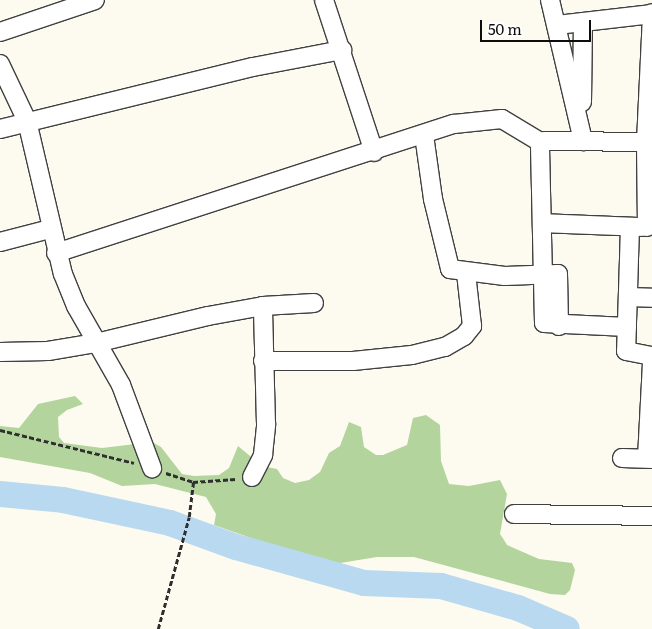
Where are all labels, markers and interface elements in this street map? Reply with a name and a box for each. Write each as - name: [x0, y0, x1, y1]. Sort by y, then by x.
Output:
- scale bar: [482, 10, 593, 42]
- text: 50 m: [488, 17, 522, 40]

